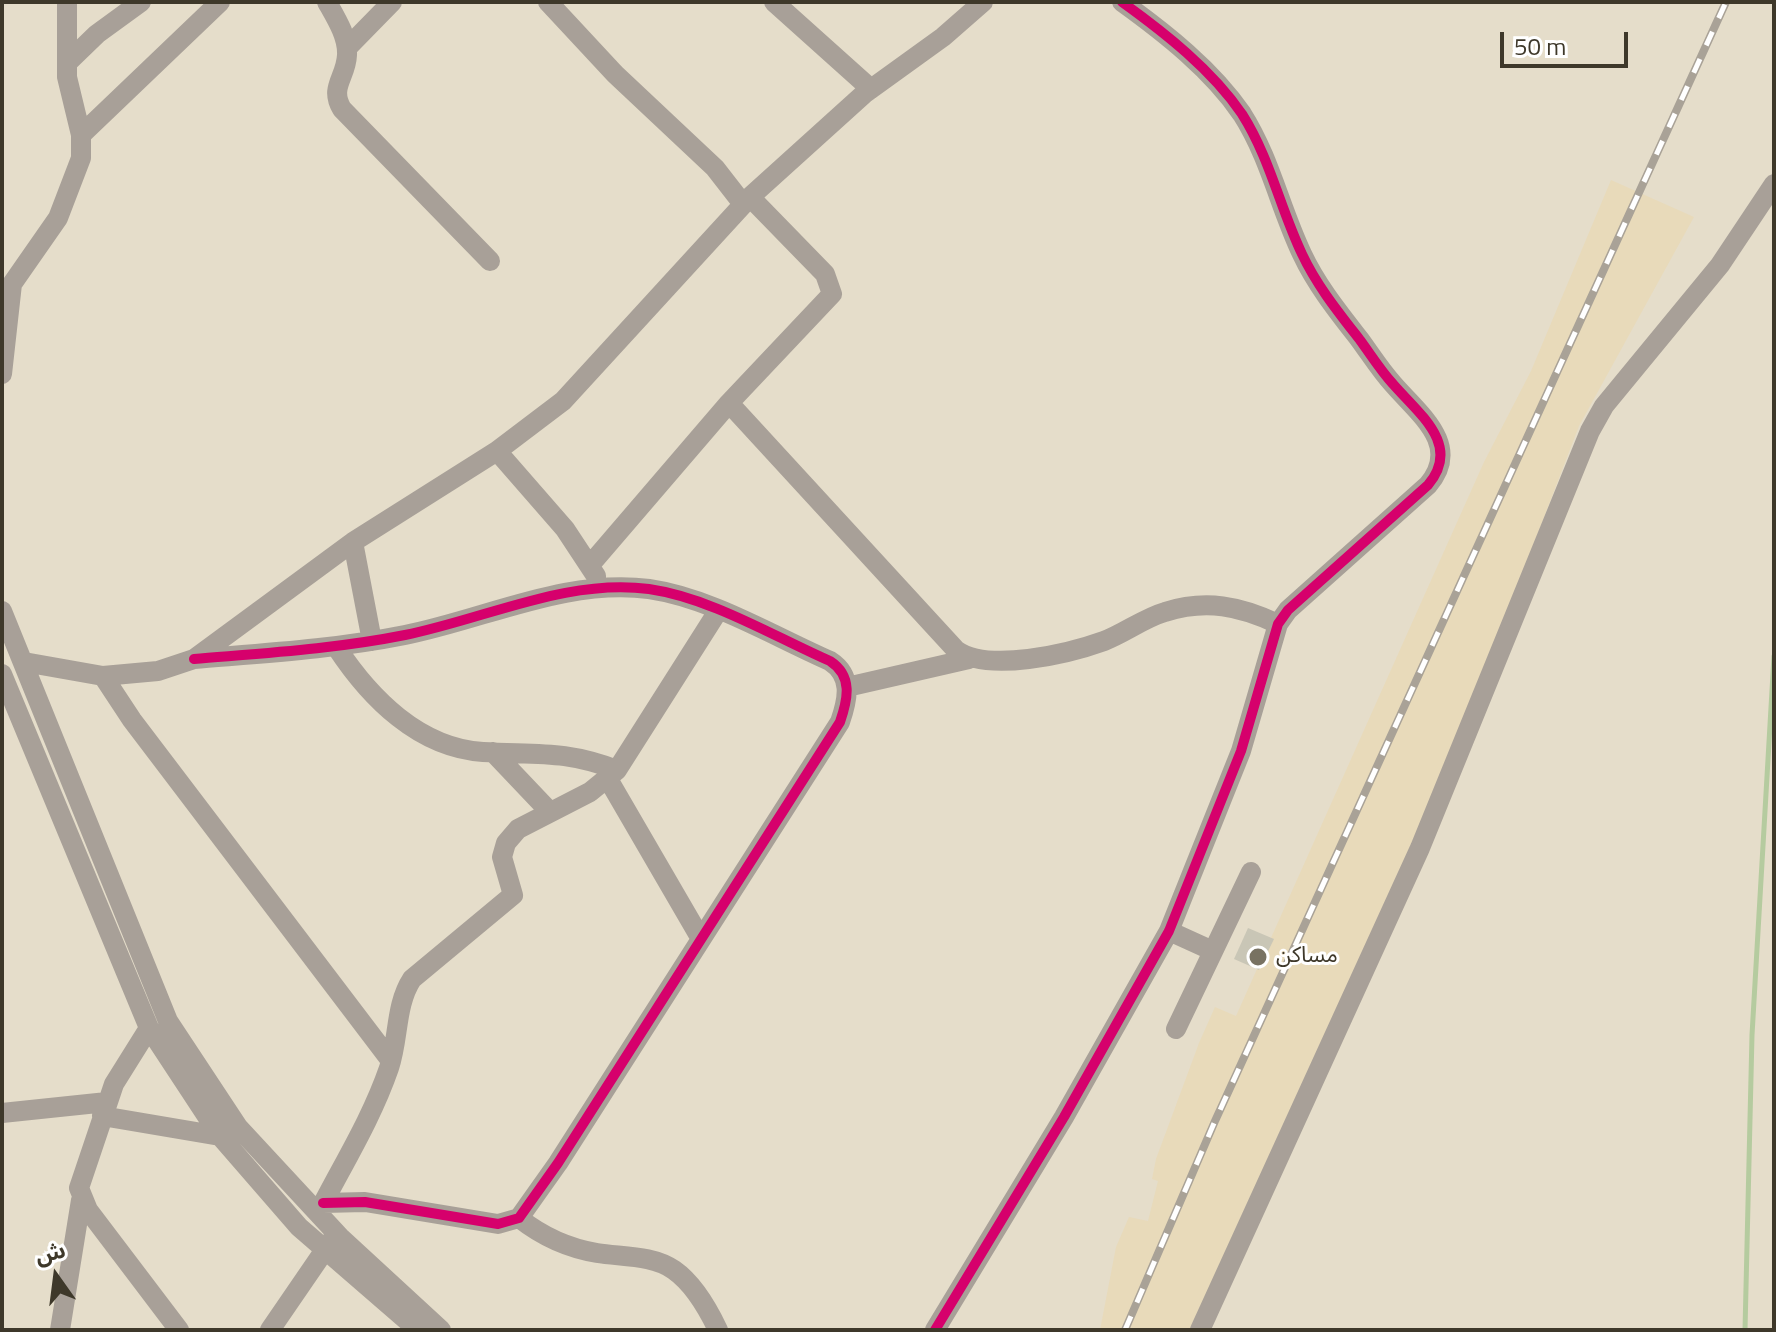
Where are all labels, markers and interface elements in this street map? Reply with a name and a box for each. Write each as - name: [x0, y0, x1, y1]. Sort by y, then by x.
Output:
- scale bar: [1504, 16, 1632, 66]
- text: 50 m: [1514, 28, 1566, 64]
- place label: مساكن: [1276, 944, 1338, 970]
- marker: مساكن: [1247, 946, 1269, 968]
- text: ش: [31, 1233, 69, 1273]
- north arrow: [16, 1236, 96, 1316]

